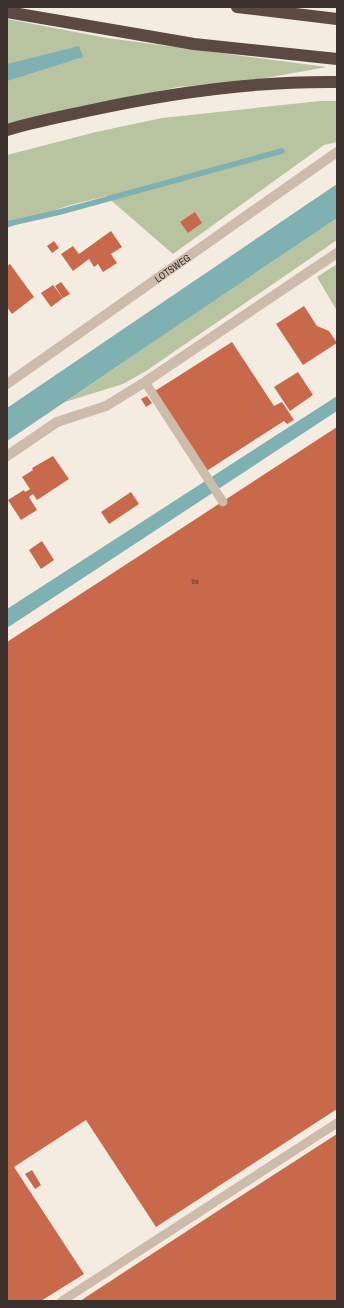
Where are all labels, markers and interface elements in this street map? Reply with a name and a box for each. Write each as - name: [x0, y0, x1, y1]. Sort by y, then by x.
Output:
- street label: LOTSWEG: [152, 251, 193, 285]
- house number: 9a: [191, 576, 199, 586]

